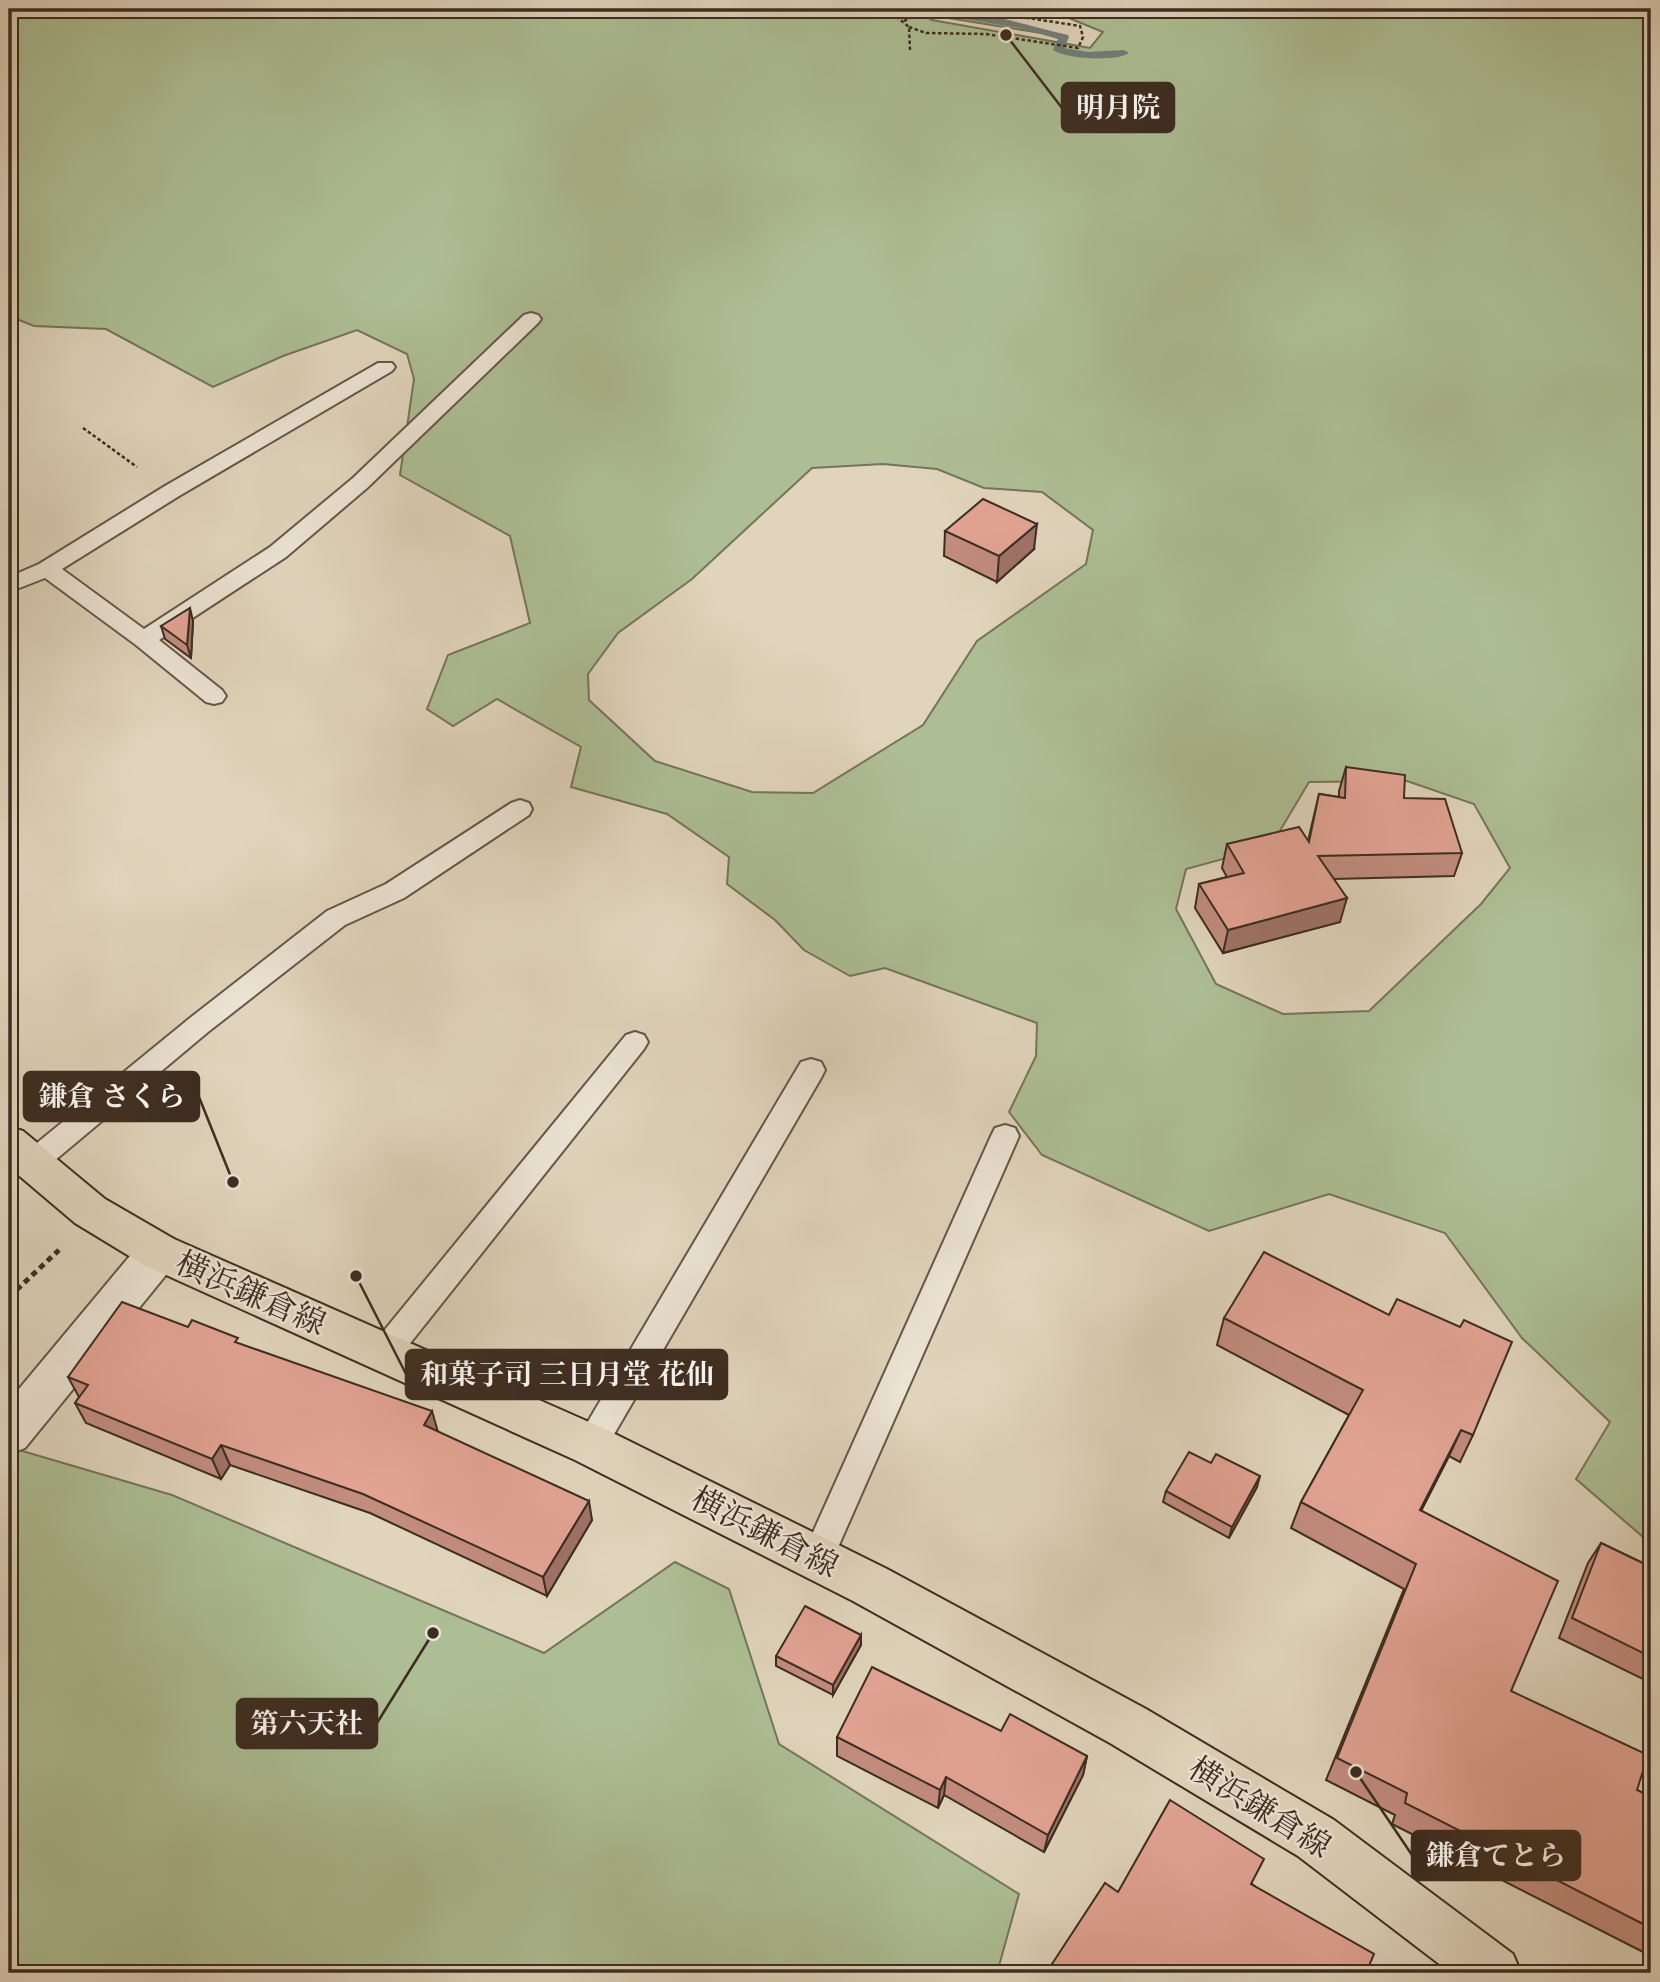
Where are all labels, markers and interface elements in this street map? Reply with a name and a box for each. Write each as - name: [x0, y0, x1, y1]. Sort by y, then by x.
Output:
- callout: 明月院: [1062, 83, 1174, 132]
- text: 明月院: [1076, 89, 1160, 125]
- callout: 鎌倉 さくら: [24, 1072, 199, 1121]
- text: 鎌倉 さくら: [39, 1078, 185, 1114]
- street label: 横浜鎌倉線: [169, 1241, 333, 1345]
- callout: 和菓子司 三日月堂 花仙: [406, 1350, 727, 1399]
- text: 和菓子司 三日月堂 花仙: [420, 1356, 714, 1392]
- street label: 横浜鎌倉線: [684, 1477, 846, 1587]
- callout: 第六天社: [237, 1699, 377, 1748]
- text: 第六天社: [251, 1705, 363, 1741]
- street label: 横浜鎌倉線: [1181, 1747, 1339, 1867]
- callout: 鎌倉てとら: [1412, 1831, 1580, 1880]
- text: 鎌倉てとら: [1426, 1837, 1566, 1873]

